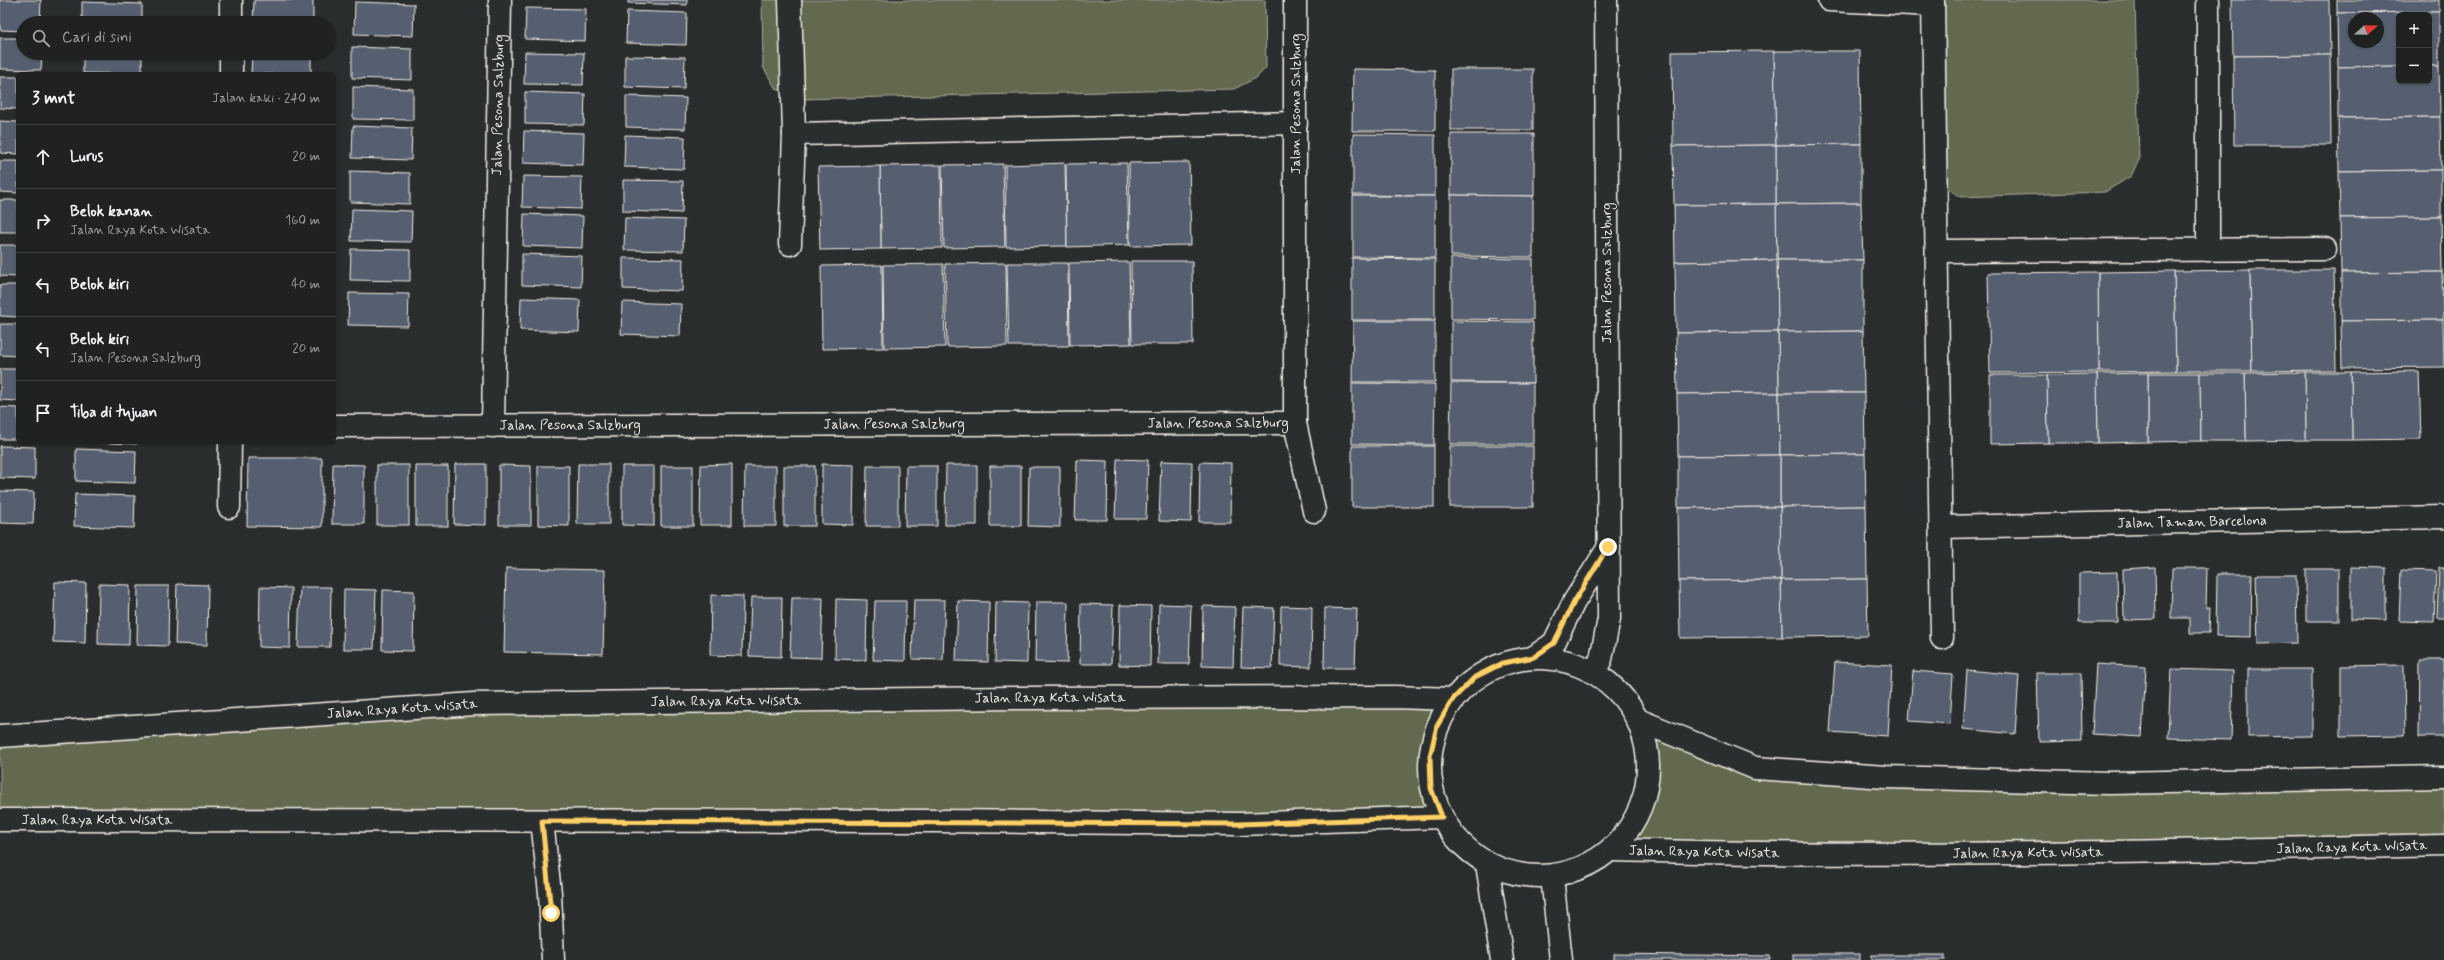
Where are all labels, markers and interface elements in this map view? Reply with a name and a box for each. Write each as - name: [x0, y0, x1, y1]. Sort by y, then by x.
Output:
- north arrow: [2348, 12, 2384, 48]
- map controls: [2396, 12, 2432, 84]
- button: +: [2396, 12, 2432, 48]
- search box: [16, 16, 336, 60]
- icon: search: [30, 27, 52, 49]
- text: Cari di sini: [62, 28, 132, 48]
- street label: Jalan Pesona Salzburg: [1287, 33, 1306, 175]
- street label: Jalan Pesona Salzburg: [488, 34, 509, 176]
- button: −: [2396, 48, 2432, 84]
- text: 3 mnt: [32, 87, 75, 109]
- text: Jalan kaki · 240 m: [212, 90, 320, 107]
- icon: ahead: [32, 146, 54, 168]
- text: Lurus: [70, 147, 103, 167]
- text: 20 m: [292, 148, 320, 165]
- text: Belok kanan: [70, 202, 153, 222]
- street label: Jalan Pesona Salzburg: [1598, 202, 1617, 344]
- icon: right: [32, 210, 54, 232]
- text: 160 m: [285, 212, 320, 229]
- text: Jalan Raya Kota Wisata: [70, 222, 210, 239]
- icon: left: [32, 274, 54, 296]
- text: Belok kiri: [70, 275, 129, 295]
- text: 40 m: [291, 276, 320, 293]
- text: Belok kiri: [70, 330, 129, 350]
- icon: left: [32, 338, 54, 360]
- text: 20 m: [292, 340, 320, 357]
- text: Jalan Pesona Salzburg: [70, 350, 201, 367]
- icon: arrive: [32, 402, 54, 424]
- text: Tiba di tujuan: [70, 403, 157, 423]
- street label: Jalan Pesona Salzburg: [1147, 414, 1289, 433]
- street label: Jalan Pesona Salzburg: [823, 415, 965, 434]
- street label: Jalan Pesona Salzburg: [499, 416, 641, 435]
- street label: Jalan Taman Barcelona: [2117, 512, 2267, 532]
- route end: [1599, 538, 1617, 556]
- street label: Jalan Raya Kota Wisata: [974, 689, 1126, 707]
- street label: Jalan Raya Kota Wisata: [650, 691, 802, 711]
- street label: Jalan Raya Kota Wisata: [326, 695, 479, 723]
- street label: Jalan Raya Kota Wisata: [21, 811, 173, 829]
- street label: Jalan Raya Kota Wisata: [2276, 836, 2428, 858]
- street label: Jalan Raya Kota Wisata: [1628, 841, 1780, 862]
- street label: Jalan Raya Kota Wisata: [1952, 843, 2104, 863]
- route start: [542, 904, 560, 922]

